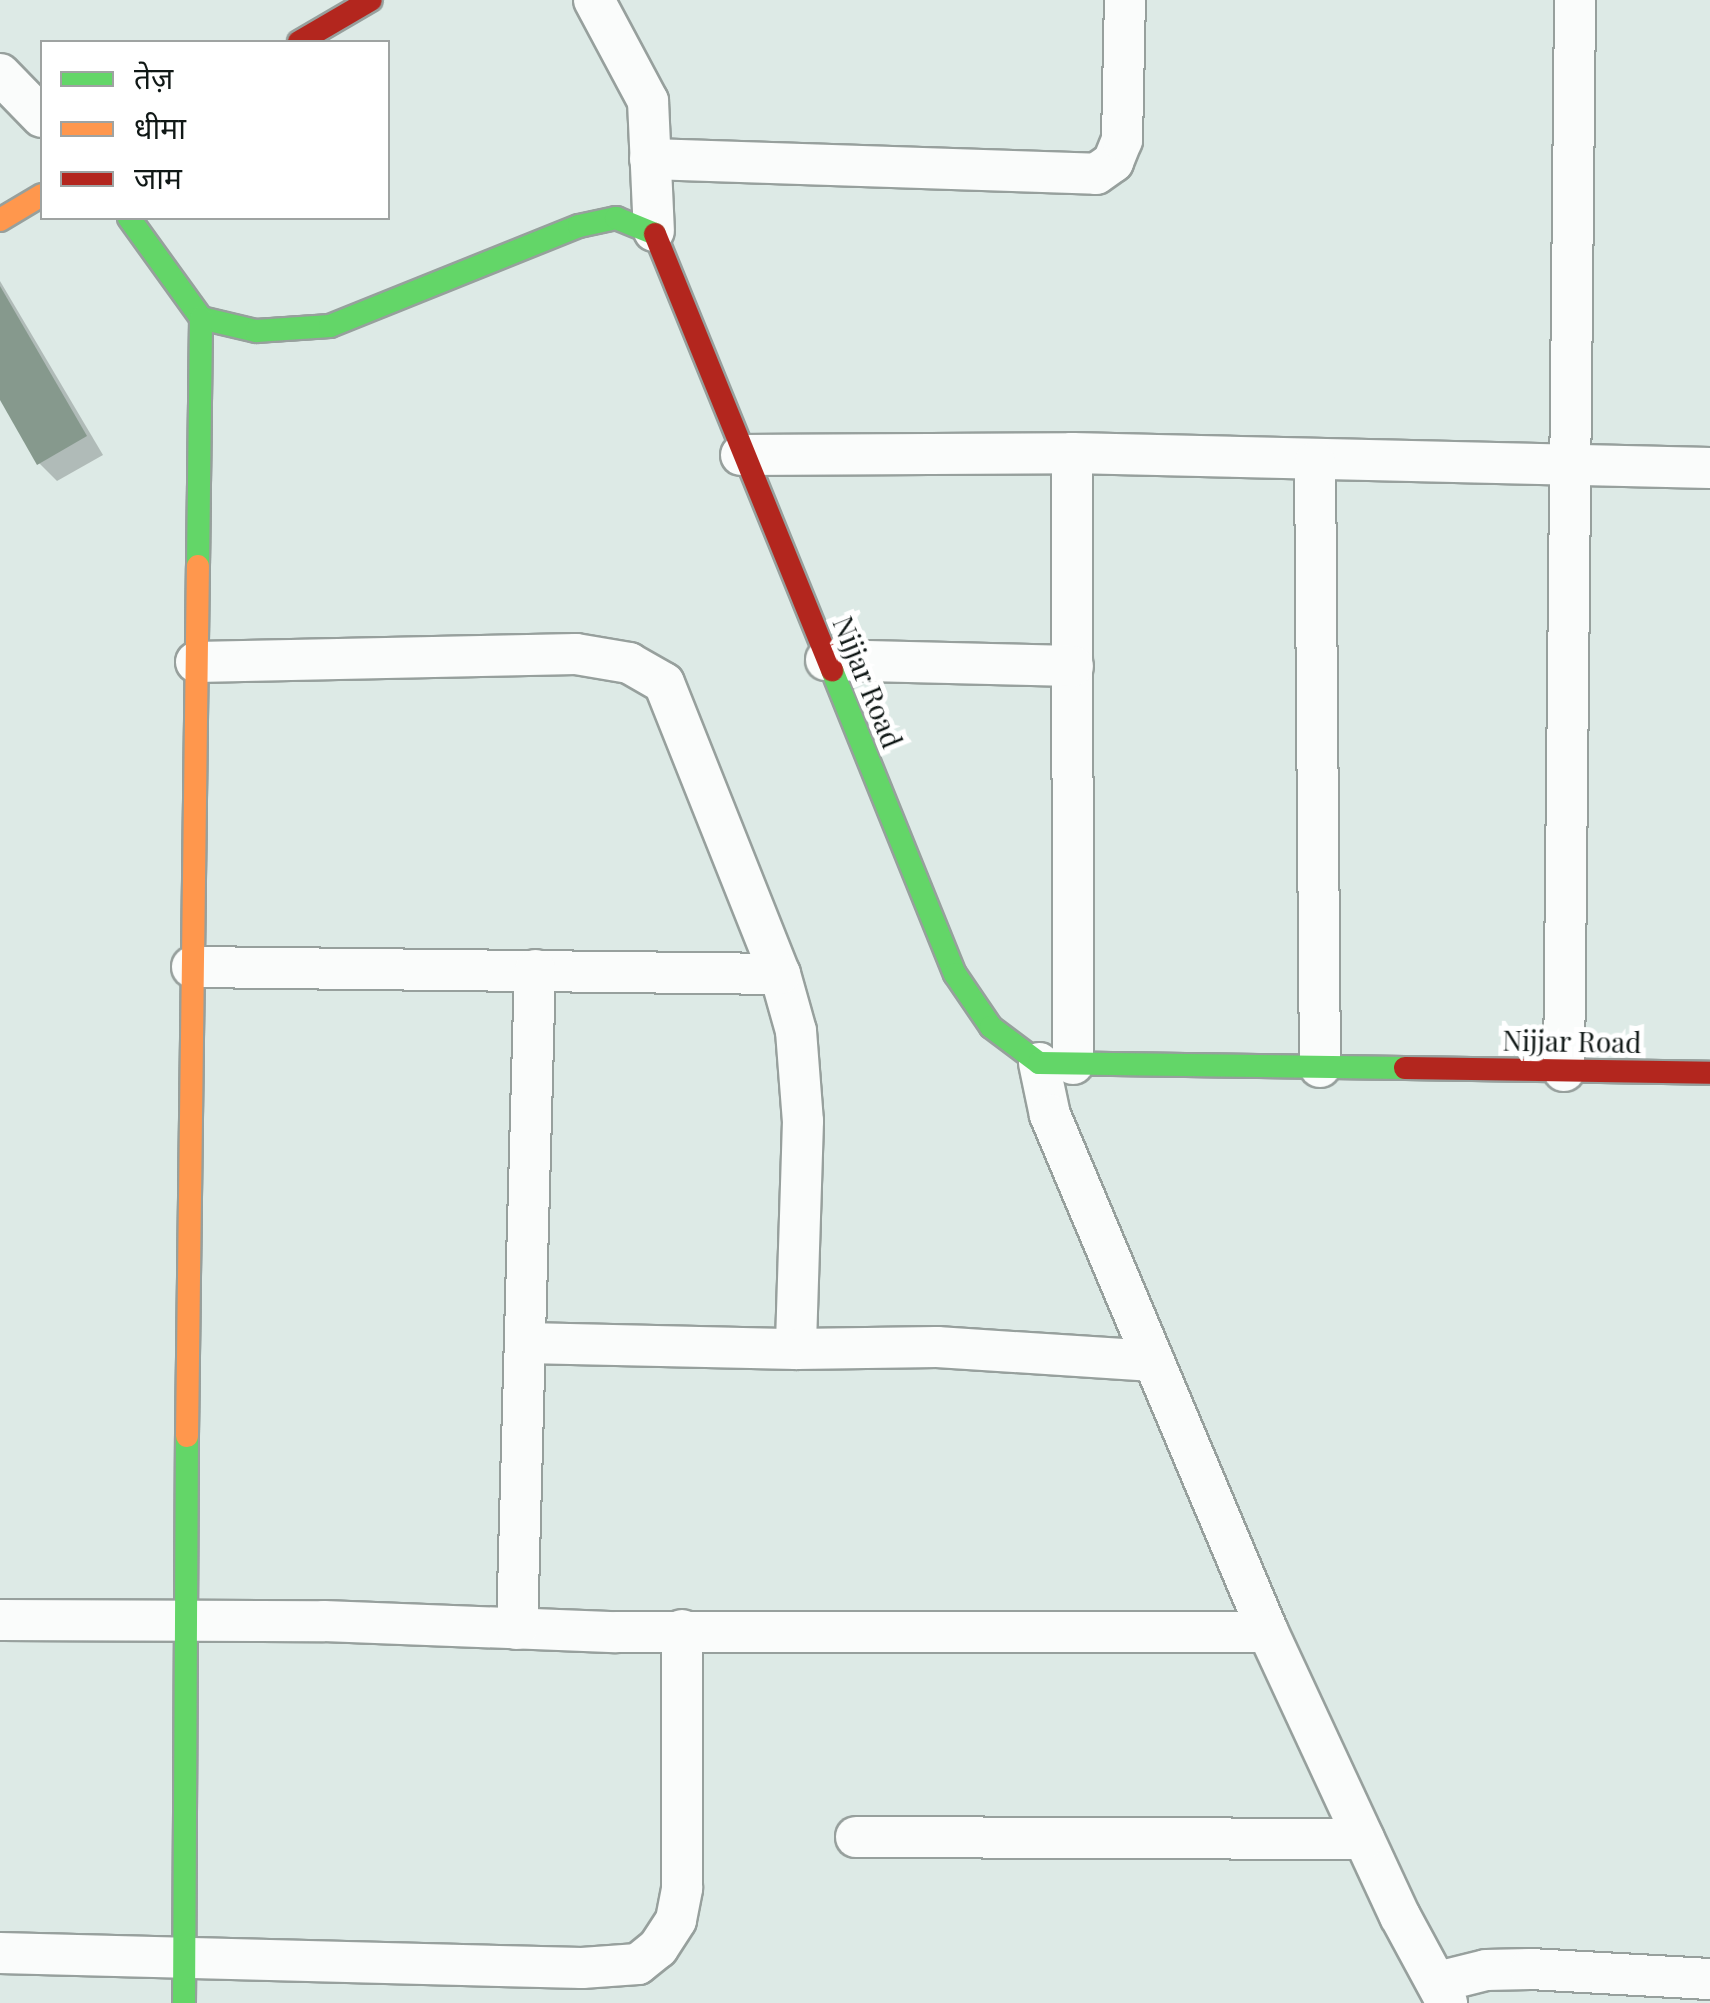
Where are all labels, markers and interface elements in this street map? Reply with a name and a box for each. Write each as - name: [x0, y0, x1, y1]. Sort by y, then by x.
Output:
- legend: [40, 40, 390, 220]
- text: तेज़: [134, 57, 173, 97]
- text: धीमा: [134, 107, 186, 147]
- text: जाम: [134, 157, 182, 197]
- street label: Nijjar Road: [826, 611, 910, 753]
- street label: Nijjar Road: [1502, 1023, 1642, 1059]

